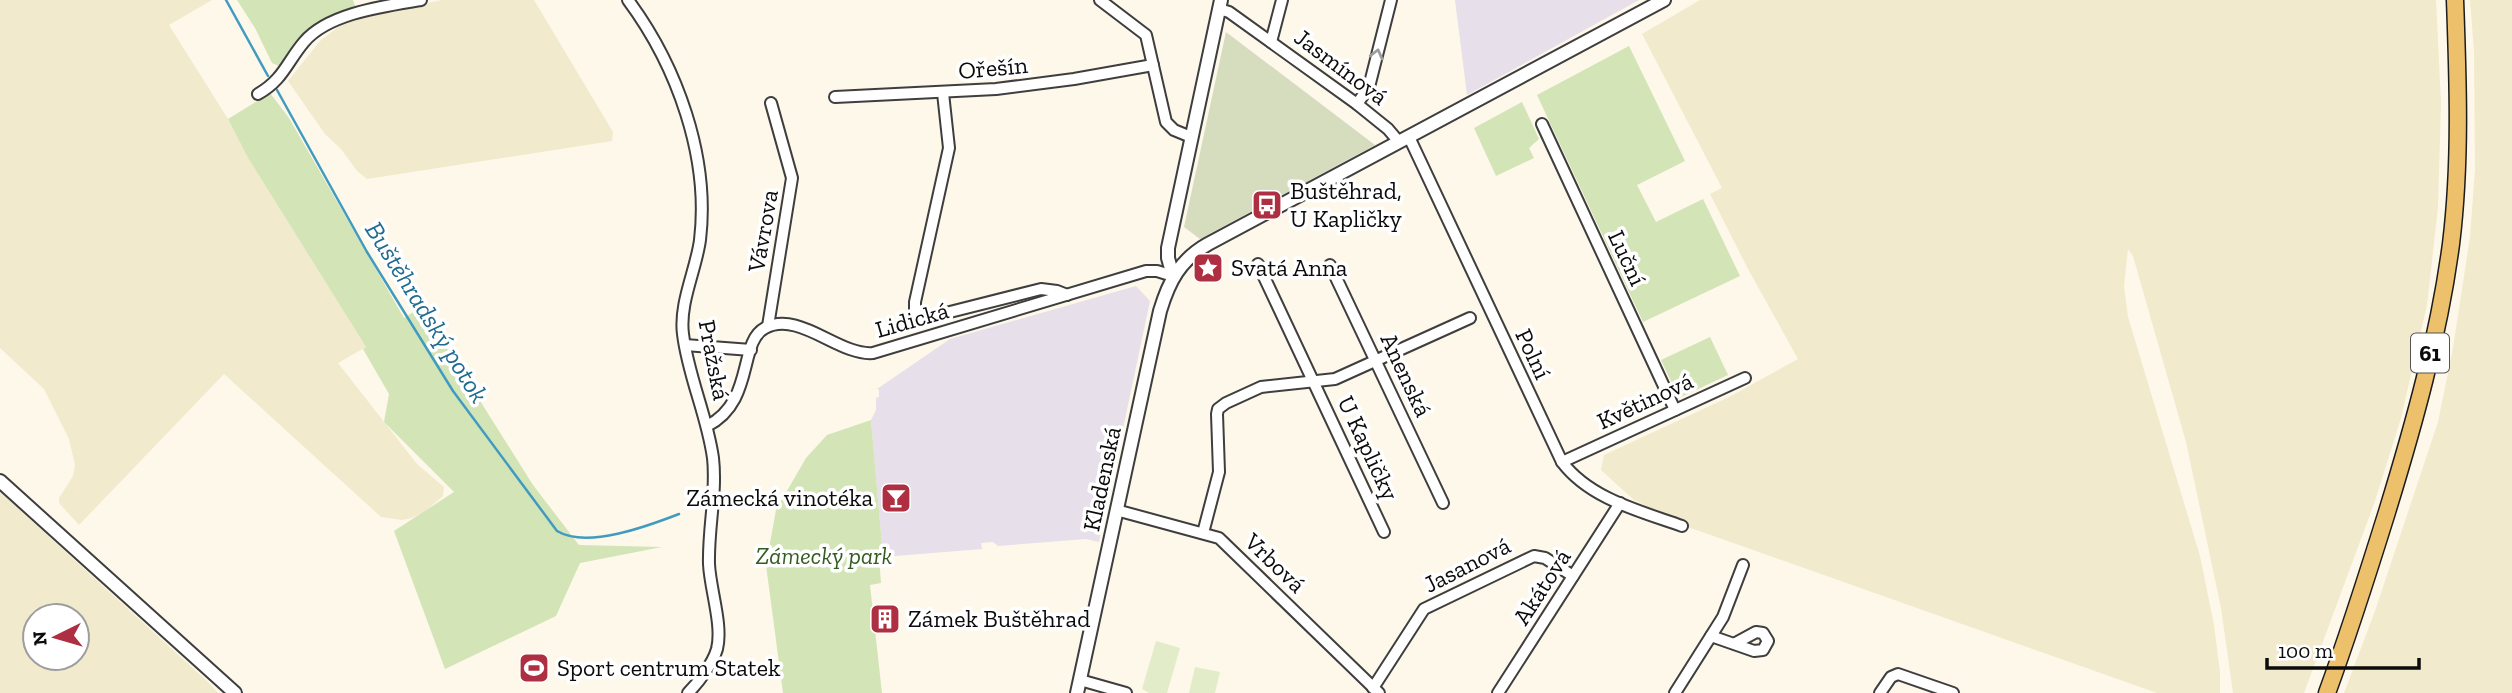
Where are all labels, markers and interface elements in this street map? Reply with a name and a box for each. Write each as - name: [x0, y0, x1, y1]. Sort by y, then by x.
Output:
- street label: Jasmínová: [1289, 22, 1394, 111]
- one-way arrow: [1369, 48, 1383, 60]
- street label: Ořešín: [957, 50, 1029, 85]
- place label: Buštěhrad, U Kapličky: [1290, 176, 1403, 233]
- street label: Vávrova: [741, 187, 784, 275]
- bus stop icon: Buštěhrad, U Kapličky: [1250, 188, 1284, 222]
- water label: Buštěhradský potok: [358, 215, 496, 409]
- street label: Luční: [1602, 225, 1653, 290]
- place icon: Svatá Anna: [1191, 251, 1225, 285]
- place label: Svatá Anna: [1231, 253, 1348, 282]
- street label: Lidická: [872, 295, 952, 344]
- street label: Pražská: [693, 317, 737, 403]
- street label: Polní: [1509, 324, 1558, 384]
- street label: Anenská: [1375, 328, 1439, 422]
- road number: 61: [2411, 334, 2449, 372]
- street label: Květinová: [1592, 366, 1698, 435]
- street label: U Kapličky: [1332, 391, 1406, 505]
- street label: Kladenská: [1076, 424, 1127, 534]
- bar icon: Zámecká vinotéka: [879, 481, 913, 515]
- place label: Zámecká vinotéka: [686, 483, 873, 512]
- street label: Vrbová: [1238, 526, 1312, 599]
- street label: Jasanová: [1419, 530, 1515, 599]
- park label: Zámecký park: [756, 541, 892, 570]
- street label: Akátová: [1506, 543, 1577, 630]
- north arrow: [21, 602, 91, 672]
- building icon: Zámek Buštěhrad: [868, 602, 902, 636]
- place label: Zámek Buštěhrad: [908, 604, 1090, 633]
- scale bar: [2267, 626, 2419, 670]
- text: N: [27, 630, 52, 647]
- text: 100 m: [2278, 638, 2333, 663]
- sports icon: Sport centrum Statek: [517, 651, 551, 685]
- place label: Sport centrum Statek: [557, 653, 781, 682]

